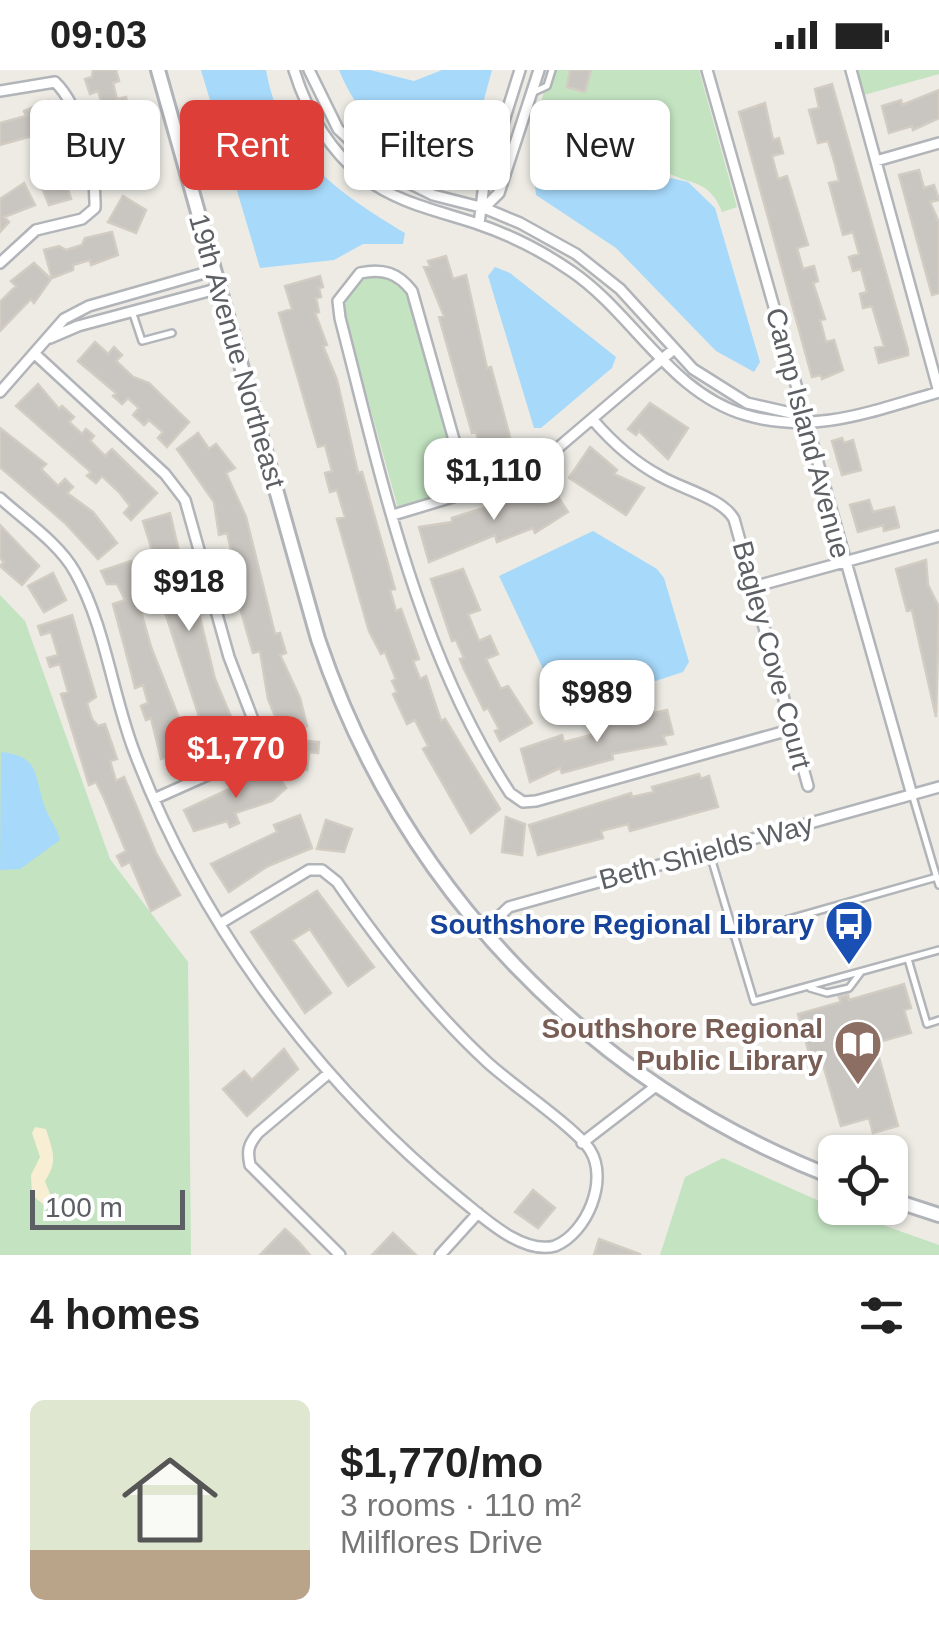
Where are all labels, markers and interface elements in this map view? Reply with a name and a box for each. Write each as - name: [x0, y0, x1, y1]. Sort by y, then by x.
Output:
- text: 09:03: [50, 14, 147, 56]
- chip: Buy: [30, 100, 160, 190]
- chip: Rent: [180, 100, 324, 190]
- chip: Filters: [344, 100, 510, 190]
- chip: New: [530, 100, 670, 190]
- street label: 19th Avenue Northeast: [183, 210, 291, 492]
- street label: Camp Island Avenue: [760, 304, 856, 562]
- pin: $1,110: [413, 438, 575, 523]
- text: $1,110: [446, 452, 542, 488]
- street label: Bagley Cove Court: [727, 537, 817, 773]
- pin: $918: [130, 549, 248, 634]
- text: $918: [153, 563, 225, 599]
- pin: $989: [538, 660, 656, 745]
- text: $989: [561, 674, 633, 710]
- pin: $1,770: [155, 716, 317, 801]
- text: $1,770: [187, 730, 285, 766]
- street label: Beth Shields Way: [596, 809, 816, 895]
- bus stop icon: Southshore Regional Library: [823, 898, 875, 966]
- place label: Southshore Regional Library: [430, 909, 814, 940]
- place label: Southshore Regional Public Library: [541, 1013, 823, 1076]
- library icon: Southshore Regional Public Library: [832, 1018, 884, 1086]
- map controls: [818, 1135, 908, 1225]
- button: locate: [818, 1135, 908, 1225]
- scale bar: [30, 1185, 185, 1230]
- text: 100 m: [45, 1192, 123, 1223]
- icon: filters: [854, 1288, 909, 1343]
- text: 4 homes: [30, 1291, 200, 1338]
- text: $1,770/mo: [340, 1439, 543, 1486]
- icon: home: [110, 1440, 230, 1560]
- text: 3 rooms · 110 m²: [340, 1487, 581, 1523]
- text: Milflores Drive: [340, 1524, 543, 1560]

